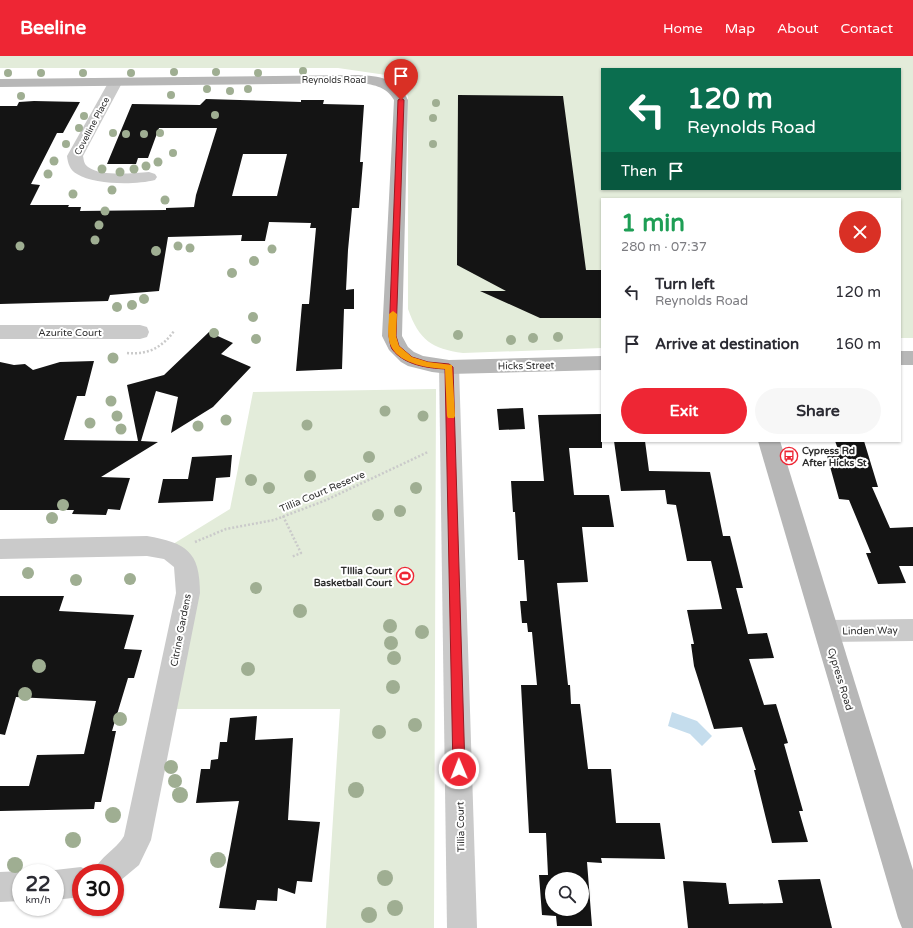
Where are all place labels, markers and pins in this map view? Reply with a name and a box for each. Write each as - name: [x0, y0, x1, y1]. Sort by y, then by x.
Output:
- pin: [384, 59, 418, 100]
- place label: Cypress Rd After Hicks St: [802, 445, 867, 469]
- bus stop icon: Cypress Rd After Hicks St: [779, 446, 799, 466]
- place label: TIllia Court Basketball Court: [314, 565, 392, 589]
- sports icon: TIllia Court Basketball Court: [395, 566, 415, 586]

